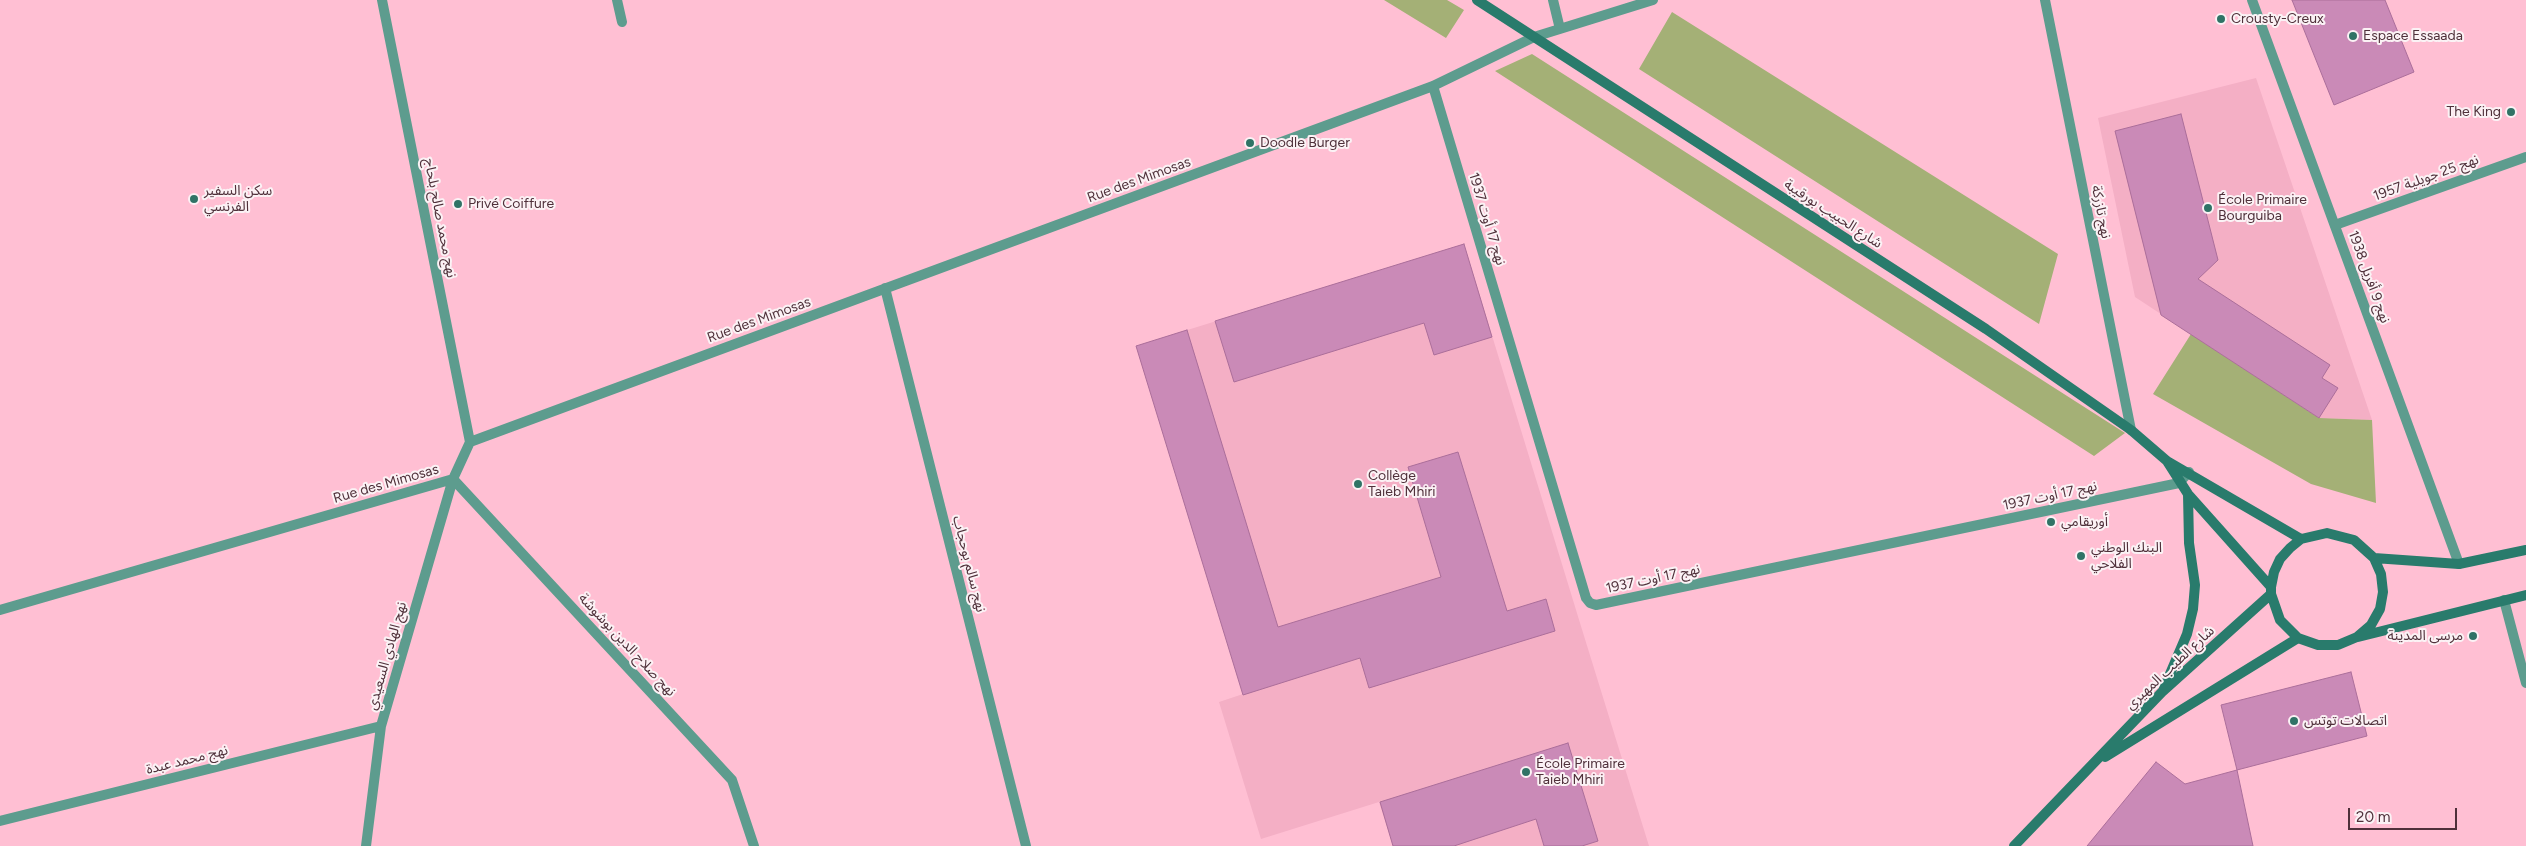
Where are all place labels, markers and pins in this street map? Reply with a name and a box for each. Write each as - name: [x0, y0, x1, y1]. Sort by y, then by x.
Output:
- place label: Crousty-Creux: [2231, 11, 2324, 27]
- marker: Crousty-Creux: [2215, 13, 2227, 25]
- place label: Espace Essaada: [2363, 28, 2463, 44]
- marker: Espace Essaada: [2347, 30, 2359, 42]
- place label: The King: [2447, 104, 2501, 120]
- marker: The King: [2505, 106, 2517, 118]
- place label: Doodle Burger: [1260, 135, 1350, 151]
- marker: Doodle Burger: [1244, 137, 1256, 149]
- place label: سكن السفير الفرنسي: [204, 183, 272, 216]
- place label: École Primaire Bourguiba: [2218, 192, 2307, 224]
- marker: سكن السفير الفرنسي: [188, 193, 200, 205]
- place label: Privé Coiffure: [468, 196, 554, 212]
- marker: Privé Coiffure: [452, 198, 464, 210]
- marker: École Primaire Bourguiba: [2202, 202, 2214, 214]
- place label: Collège Taieb Mhiri: [1368, 468, 1435, 501]
- marker: Collège Taieb Mhiri: [1352, 478, 1364, 490]
- place label: أوريقامي: [2061, 514, 2108, 530]
- marker: أوريقامي: [2045, 516, 2057, 528]
- place label: البنك الوطني الفلاحي: [2091, 540, 2162, 572]
- marker: البنك الوطني الفلاحي: [2075, 550, 2087, 562]
- place label: مرسى المدينة: [2387, 628, 2463, 644]
- marker: مرسى المدينة: [2467, 630, 2479, 642]
- place label: اتصالات توتس: [2304, 713, 2387, 729]
- marker: اتصالات توتس: [2288, 715, 2300, 727]
- place label: École Primaire Taieb Mhiri: [1536, 756, 1625, 789]
- marker: École Primaire Taieb Mhiri: [1520, 766, 1532, 778]

